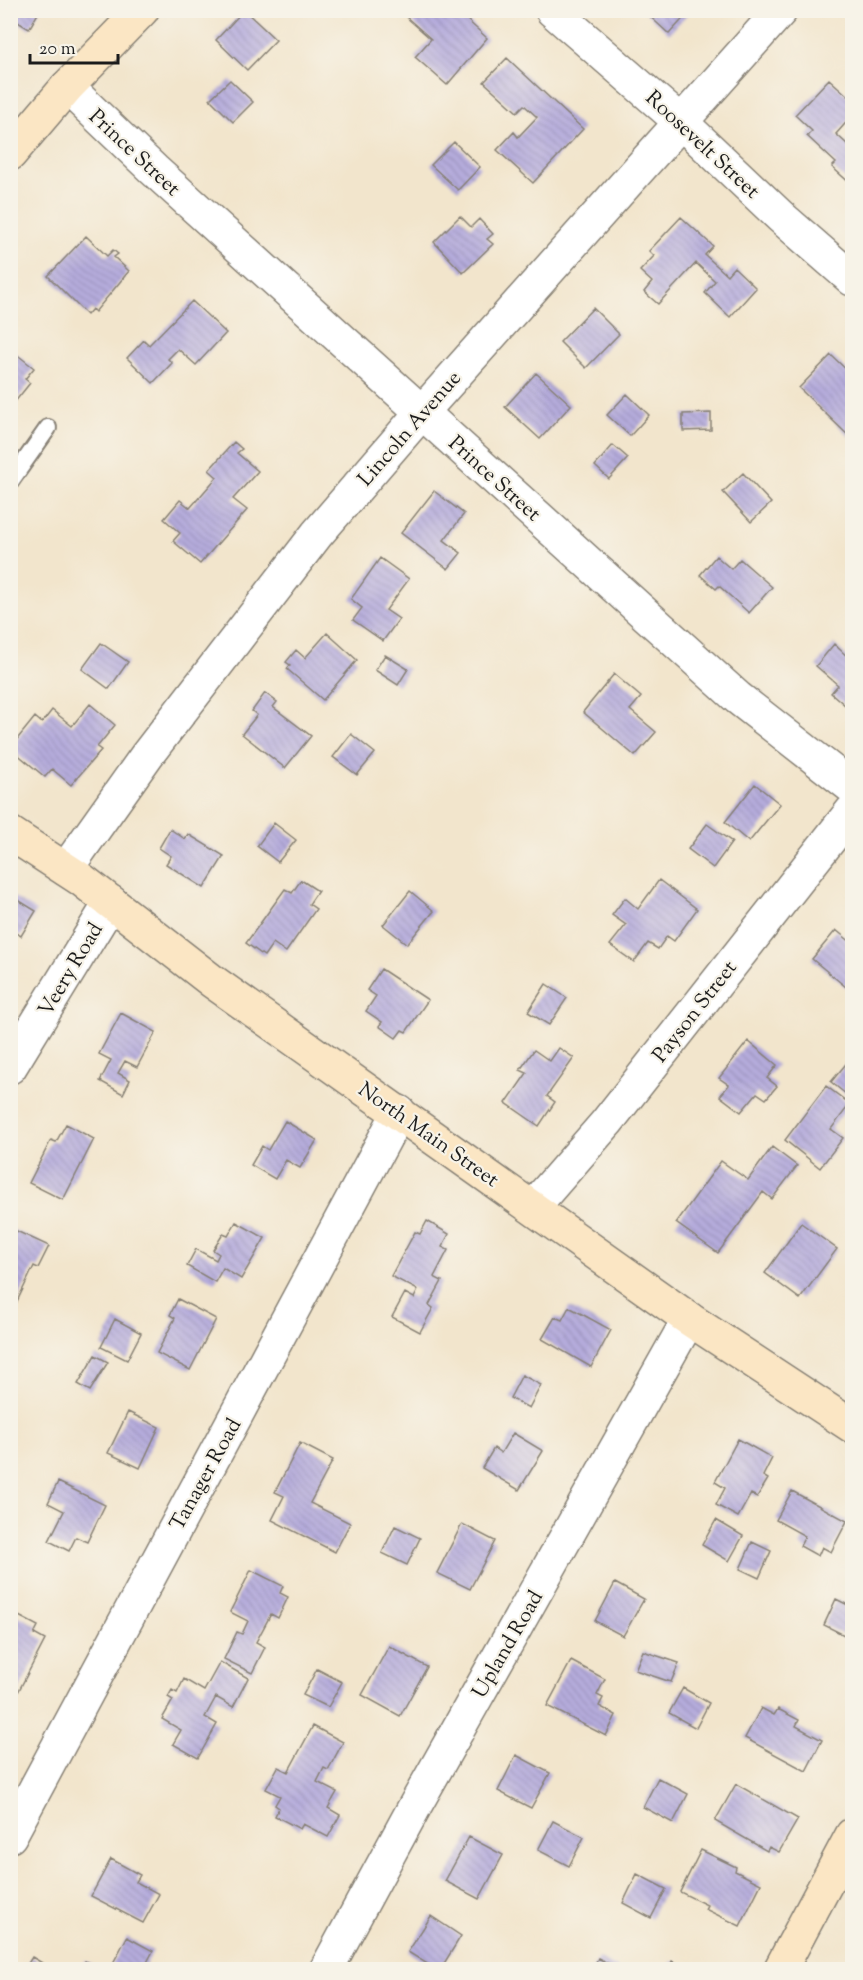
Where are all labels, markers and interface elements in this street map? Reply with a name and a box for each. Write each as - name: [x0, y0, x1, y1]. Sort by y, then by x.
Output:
- scale bar: [30, 27, 118, 65]
- text: 20 m: [39, 37, 76, 63]
- street label: Roosevelt Street: [638, 84, 766, 206]
- street label: Prince Street: [81, 103, 186, 204]
- street label: Lincoln Avenue: [352, 365, 469, 494]
- street label: Prince Street: [441, 430, 547, 529]
- street label: Veery Road: [32, 917, 112, 1023]
- street label: Payson Street: [646, 955, 745, 1070]
- street label: North Main Street: [351, 1076, 504, 1195]
- street label: Tanager Road: [164, 1413, 250, 1536]
- street label: Upland Road: [466, 1585, 552, 1704]

